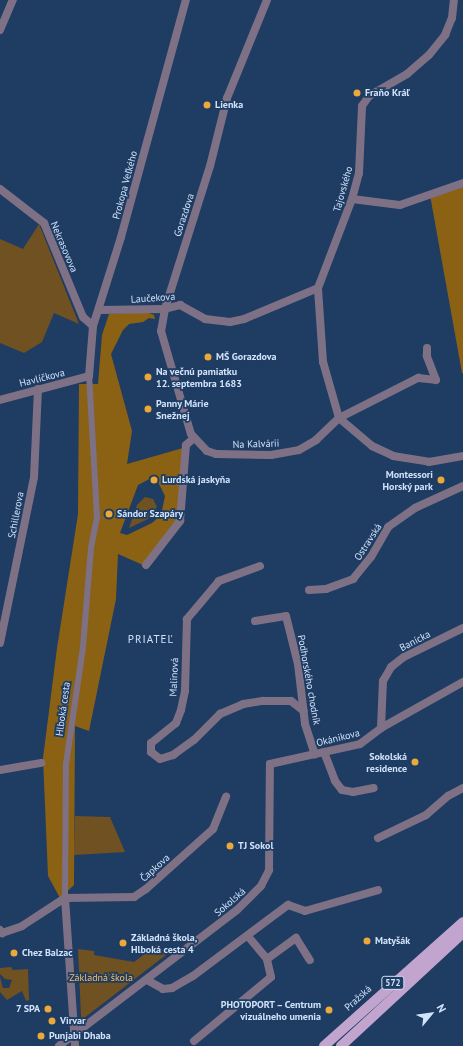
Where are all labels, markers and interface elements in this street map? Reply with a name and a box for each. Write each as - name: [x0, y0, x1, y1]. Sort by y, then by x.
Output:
- place label: Fraňo Kráľ: [365, 87, 409, 99]
- marker: Fraňo Kráľ: [352, 88, 362, 98]
- place label: Lienka: [215, 99, 243, 111]
- marker: Lienka: [202, 100, 212, 110]
- street label: Prokopa Veľkého: [110, 149, 140, 221]
- street label: Tajovského: [331, 165, 355, 213]
- street label: Gorazdova: [171, 192, 197, 238]
- street label: Nekrasovova: [48, 220, 80, 274]
- street label: Laučekova: [130, 290, 176, 306]
- place label: MŠ Gorazdova: [216, 351, 277, 363]
- marker: MŠ Gorazdova: [203, 352, 213, 362]
- place label: Na večnú pamiatku 12. septembra 1683: [156, 365, 243, 388]
- street label: Havlíčkova: [18, 367, 66, 389]
- marker: Na večnú pamiatku 12. septembra 1683: [143, 372, 153, 382]
- place label: Panny Márie Snežnej: [156, 397, 209, 420]
- marker: Panny Márie Snežnej: [143, 404, 153, 414]
- street label: Na Kalvárii: [233, 437, 279, 451]
- place label: Montessori Horský park: [382, 468, 433, 492]
- place label: Lurdská jaskyňa: [162, 474, 230, 486]
- marker: Lurdská jaskyňa: [149, 475, 159, 485]
- marker: Montessori Horský park: [436, 475, 446, 485]
- street label: Schillerova: [6, 491, 26, 539]
- place label: Sándor Szapáry: [117, 508, 183, 520]
- marker: Sándor Szapáry: [104, 509, 114, 519]
- street label: Ostravská: [352, 521, 384, 563]
- street label: Banícka: [397, 628, 433, 654]
- district label: PRIATEĽ: [128, 632, 174, 646]
- street label: Podhorského chodník: [295, 634, 323, 726]
- street label: Malinová: [167, 657, 181, 697]
- street label: Hlboká cesta: [53, 681, 73, 737]
- street label: Okánikova: [315, 727, 361, 749]
- place label: Sokolská residence: [366, 750, 407, 774]
- marker: Sokolská residence: [410, 757, 420, 767]
- place label: TJ Sokol: [238, 840, 273, 852]
- marker: TJ Sokol: [225, 841, 235, 851]
- street label: Čapkova: [138, 852, 172, 884]
- street label: Sokolská: [212, 885, 248, 919]
- place label: Základná škola, Hlboká cesta 4: [131, 931, 197, 954]
- place label: Matyšák: [375, 935, 410, 947]
- marker: Matyšák: [362, 936, 372, 946]
- marker: Základná škola, Hlboká cesta 4: [118, 938, 128, 948]
- place label: Chez Balzac: [22, 947, 73, 959]
- marker: Chez Balzac: [9, 948, 19, 958]
- park label: Základná škola: [69, 972, 133, 984]
- road number: 572: [381, 976, 405, 990]
- street label: Pražská: [342, 983, 374, 1013]
- north arrow: [411, 994, 451, 1034]
- place label: PHOTOPORT – Centrum vizuálneho umenia: [219, 998, 321, 1022]
- text: N: [434, 1002, 449, 1015]
- place label: 7 SPA: [16, 1003, 40, 1015]
- marker: 7 SPA: [43, 1004, 53, 1014]
- marker: PHOTOPORT – Centrum vizuálneho umenia: [324, 1005, 334, 1015]
- place label: Virvar: [60, 1015, 85, 1027]
- marker: Virvar: [47, 1016, 57, 1026]
- place label: Punjabi Dhaba: [49, 1030, 111, 1042]
- marker: Punjabi Dhaba: [36, 1031, 46, 1041]

